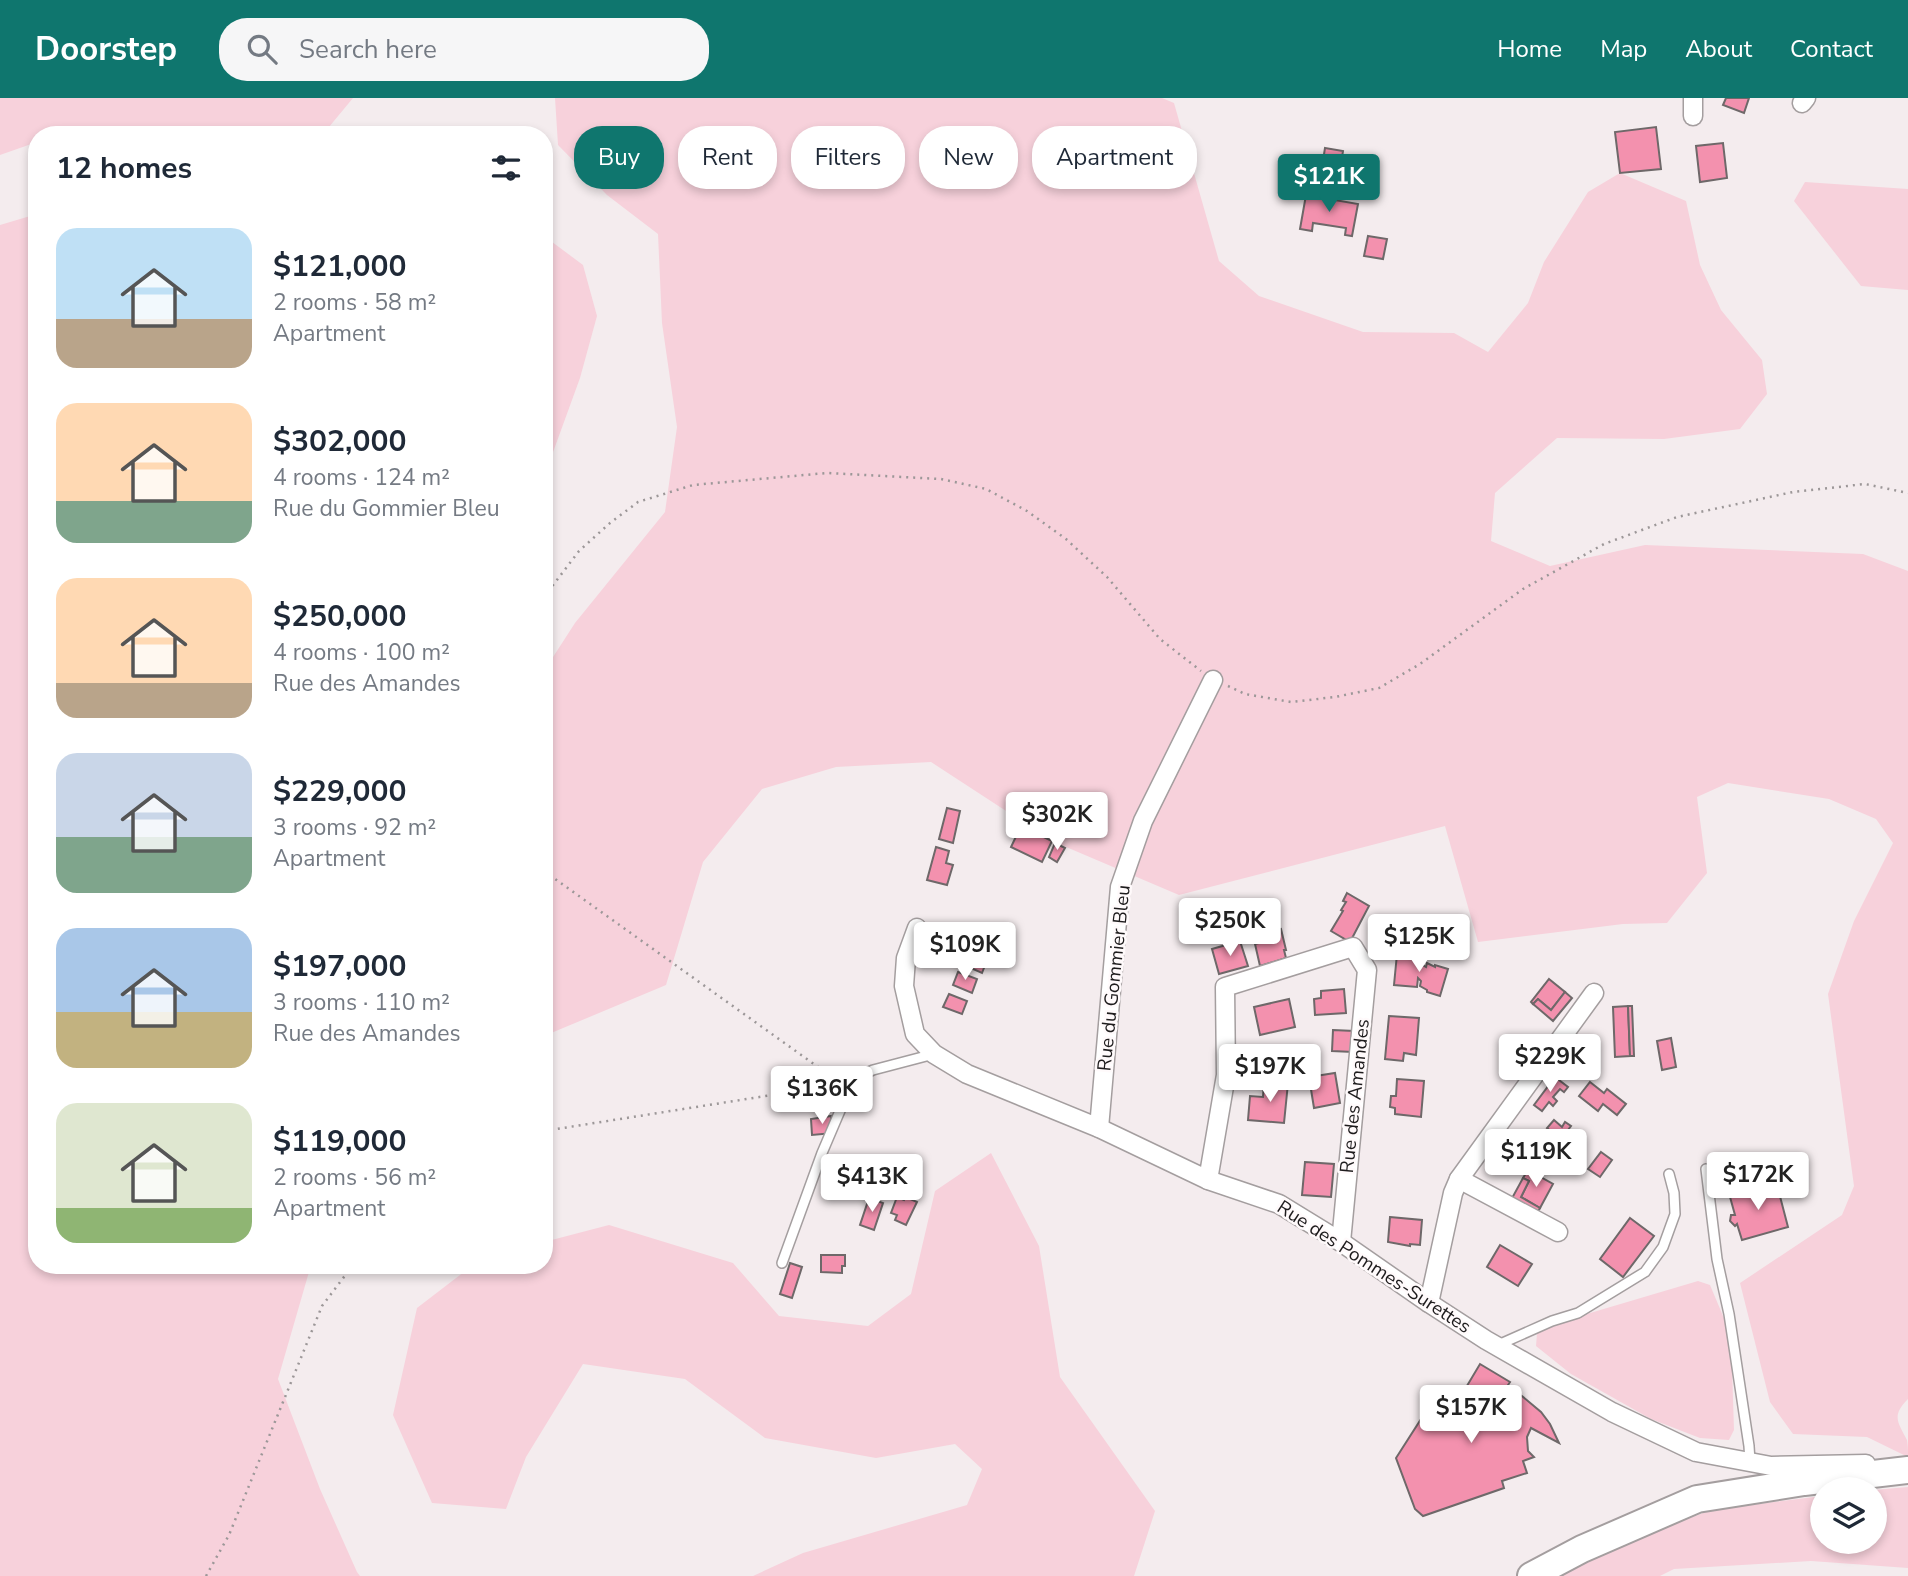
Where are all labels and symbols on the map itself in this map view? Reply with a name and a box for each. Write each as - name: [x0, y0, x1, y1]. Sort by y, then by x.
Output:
- pin: $121K: [1280, 155, 1378, 214]
- pin: $302K: [1008, 792, 1106, 852]
- street label: Rue du Gommier Bleu: [1091, 884, 1137, 1072]
- pin: $250K: [1181, 898, 1279, 958]
- pin: $125K: [1370, 914, 1468, 974]
- pin: $109K: [916, 922, 1014, 982]
- street label: Rue des Amandes: [1334, 1018, 1376, 1174]
- pin: $229K: [1501, 1034, 1599, 1094]
- pin: $197K: [1221, 1044, 1319, 1104]
- pin: $136K: [773, 1066, 871, 1126]
- pin: $119K: [1487, 1130, 1585, 1189]
- pin: $172K: [1709, 1152, 1807, 1212]
- pin: $413K: [823, 1154, 921, 1214]
- street label: Rue des Pommes-Surettes: [1272, 1194, 1476, 1340]
- pin: $157K: [1422, 1386, 1520, 1445]

